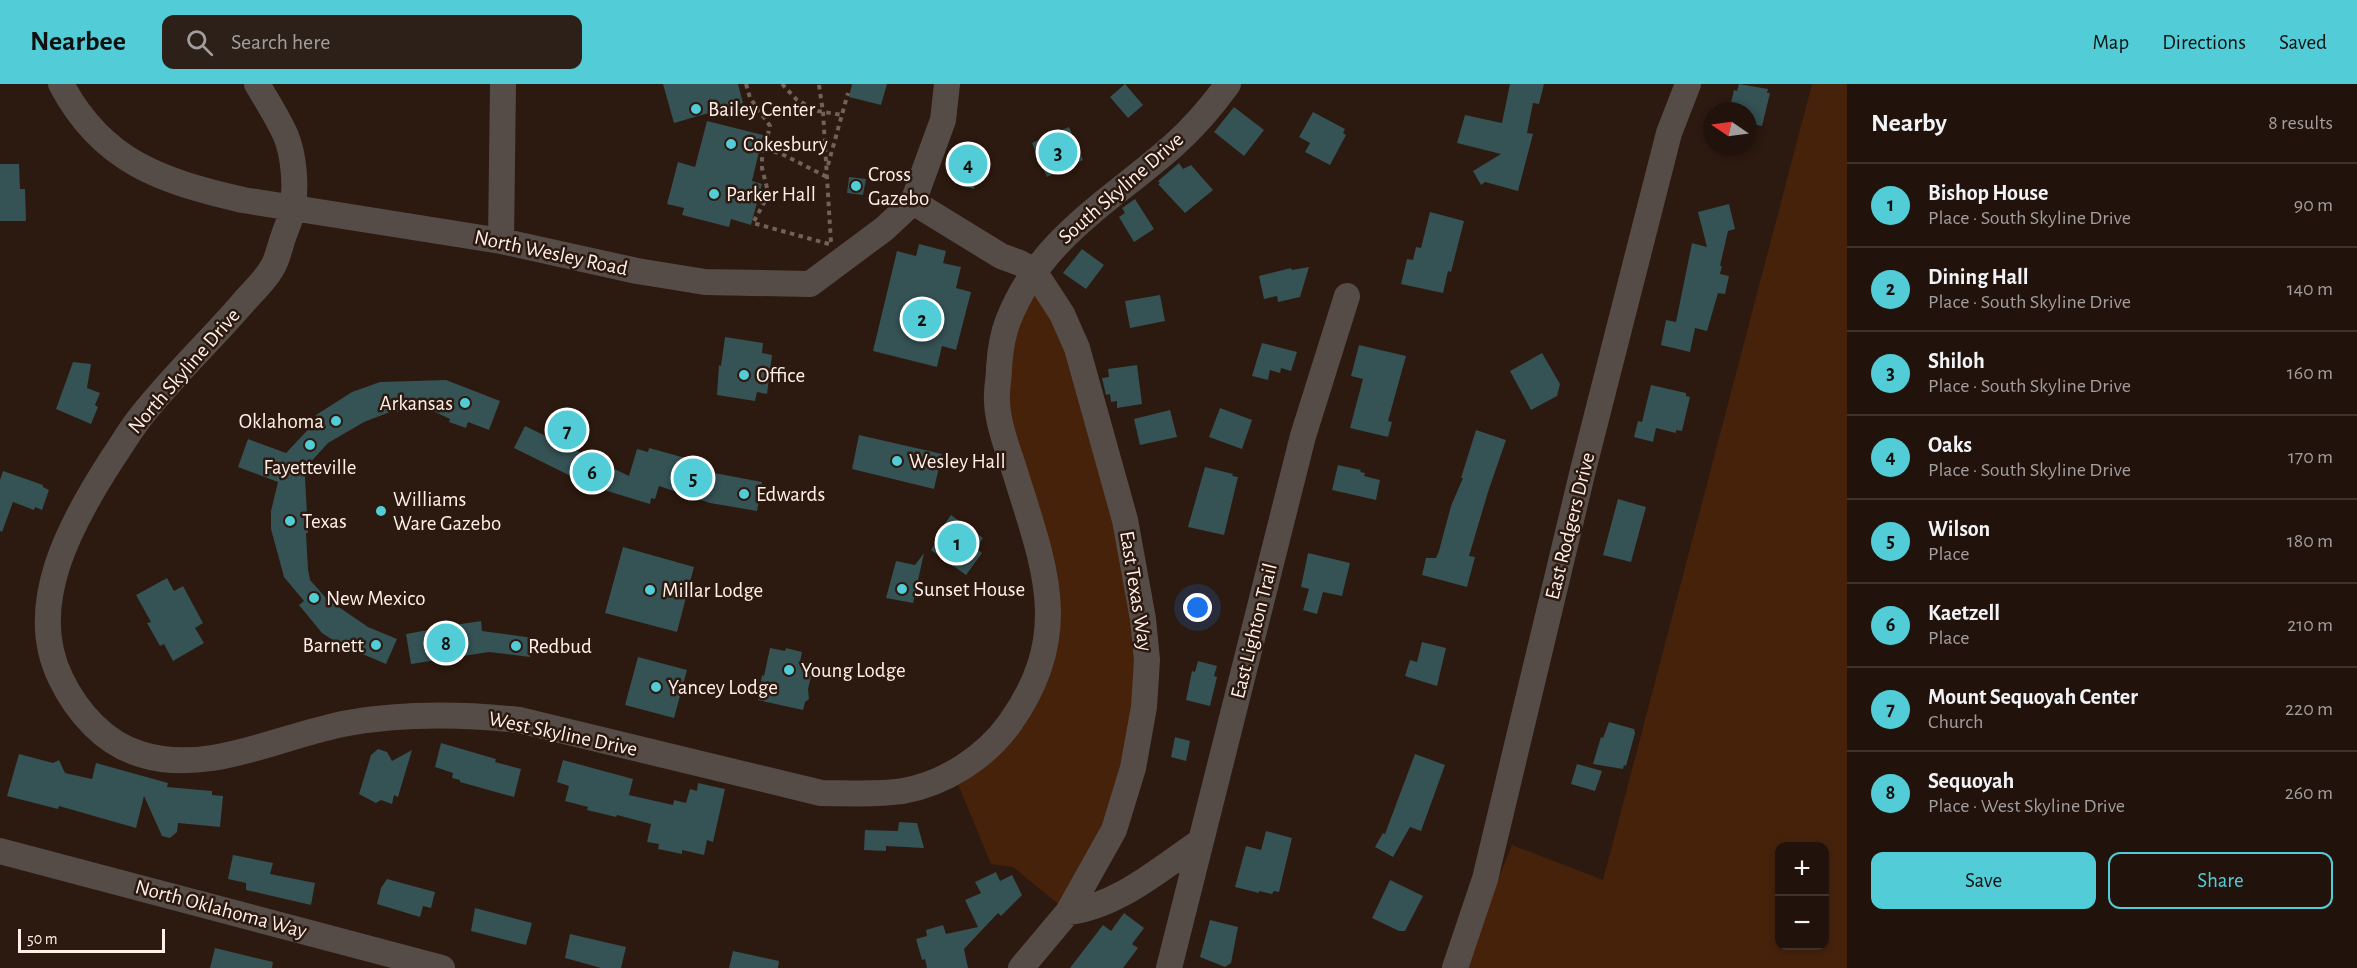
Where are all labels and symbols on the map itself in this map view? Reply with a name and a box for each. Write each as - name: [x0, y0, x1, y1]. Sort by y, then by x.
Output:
- place label: Bailey Center: [708, 99, 815, 120]
- marker: Bailey Center: [689, 102, 703, 116]
- north arrow: [1703, 102, 1757, 156]
- street label: South Skyline Drive: [1055, 128, 1187, 248]
- pin: 3: [1038, 130, 1078, 174]
- place label: Cokesbury: [743, 134, 828, 155]
- marker: Cokesbury: [724, 137, 738, 151]
- pin: 4: [948, 142, 988, 187]
- place label: Cross Gazebo: [868, 164, 929, 209]
- marker: Cross Gazebo: [849, 179, 863, 193]
- place label: Parker Hall: [726, 184, 816, 205]
- marker: Parker Hall: [707, 187, 721, 201]
- street label: North Wesley Road: [472, 226, 630, 280]
- pin: 2: [902, 296, 942, 342]
- street label: North Skyline Drive: [124, 304, 244, 438]
- place label: Office: [756, 365, 805, 386]
- marker: Office: [737, 368, 751, 382]
- place label: Arkansas: [380, 393, 453, 414]
- marker: Arkansas: [458, 396, 472, 410]
- pin: 7: [548, 408, 586, 452]
- place label: Oklahoma: [239, 411, 324, 432]
- marker: Oklahoma: [329, 414, 343, 428]
- marker: Fayetteville: [303, 438, 317, 452]
- pin: 6: [572, 450, 612, 494]
- street label: East Rodgers Drive: [1542, 450, 1598, 602]
- place label: Wesley Hall: [909, 451, 1006, 472]
- marker: Wesley Hall: [890, 454, 904, 468]
- pin: 5: [674, 456, 712, 500]
- place label: Fayetteville: [263, 457, 357, 478]
- place label: Edwards: [756, 484, 825, 505]
- marker: Edwards: [737, 487, 751, 501]
- place label: Williams Ware Gazebo: [393, 489, 501, 534]
- marker: Williams Ware Gazebo: [374, 504, 388, 518]
- place label: Texas: [302, 511, 347, 532]
- marker: Texas: [283, 514, 297, 528]
- pin: 1: [938, 520, 976, 566]
- street label: East Texas Way: [1116, 529, 1156, 653]
- street label: East Lighton Trail: [1227, 561, 1281, 701]
- place label: Sunset House: [914, 579, 1025, 600]
- place label: Millar Lodge: [662, 580, 763, 601]
- marker: Sunset House: [895, 582, 909, 596]
- marker: Millar Lodge: [643, 583, 657, 597]
- place label: New Mexico: [326, 588, 426, 609]
- marker: New Mexico: [307, 591, 321, 605]
- your location: [1183, 593, 1212, 622]
- pin: 8: [426, 620, 466, 666]
- place label: Barnett: [303, 635, 364, 656]
- place label: Redbud: [528, 636, 592, 657]
- marker: Barnett: [369, 638, 383, 652]
- marker: Redbud: [509, 639, 523, 653]
- place label: Young Lodge: [801, 660, 906, 681]
- marker: Young Lodge: [782, 663, 796, 677]
- place label: Yancey Lodge: [668, 677, 778, 698]
- marker: Yancey Lodge: [649, 680, 663, 694]
- street label: West Skyline Drive: [487, 708, 639, 760]
- street label: North Oklahoma Way: [133, 876, 309, 942]
- scale bar: [18, 926, 165, 954]

